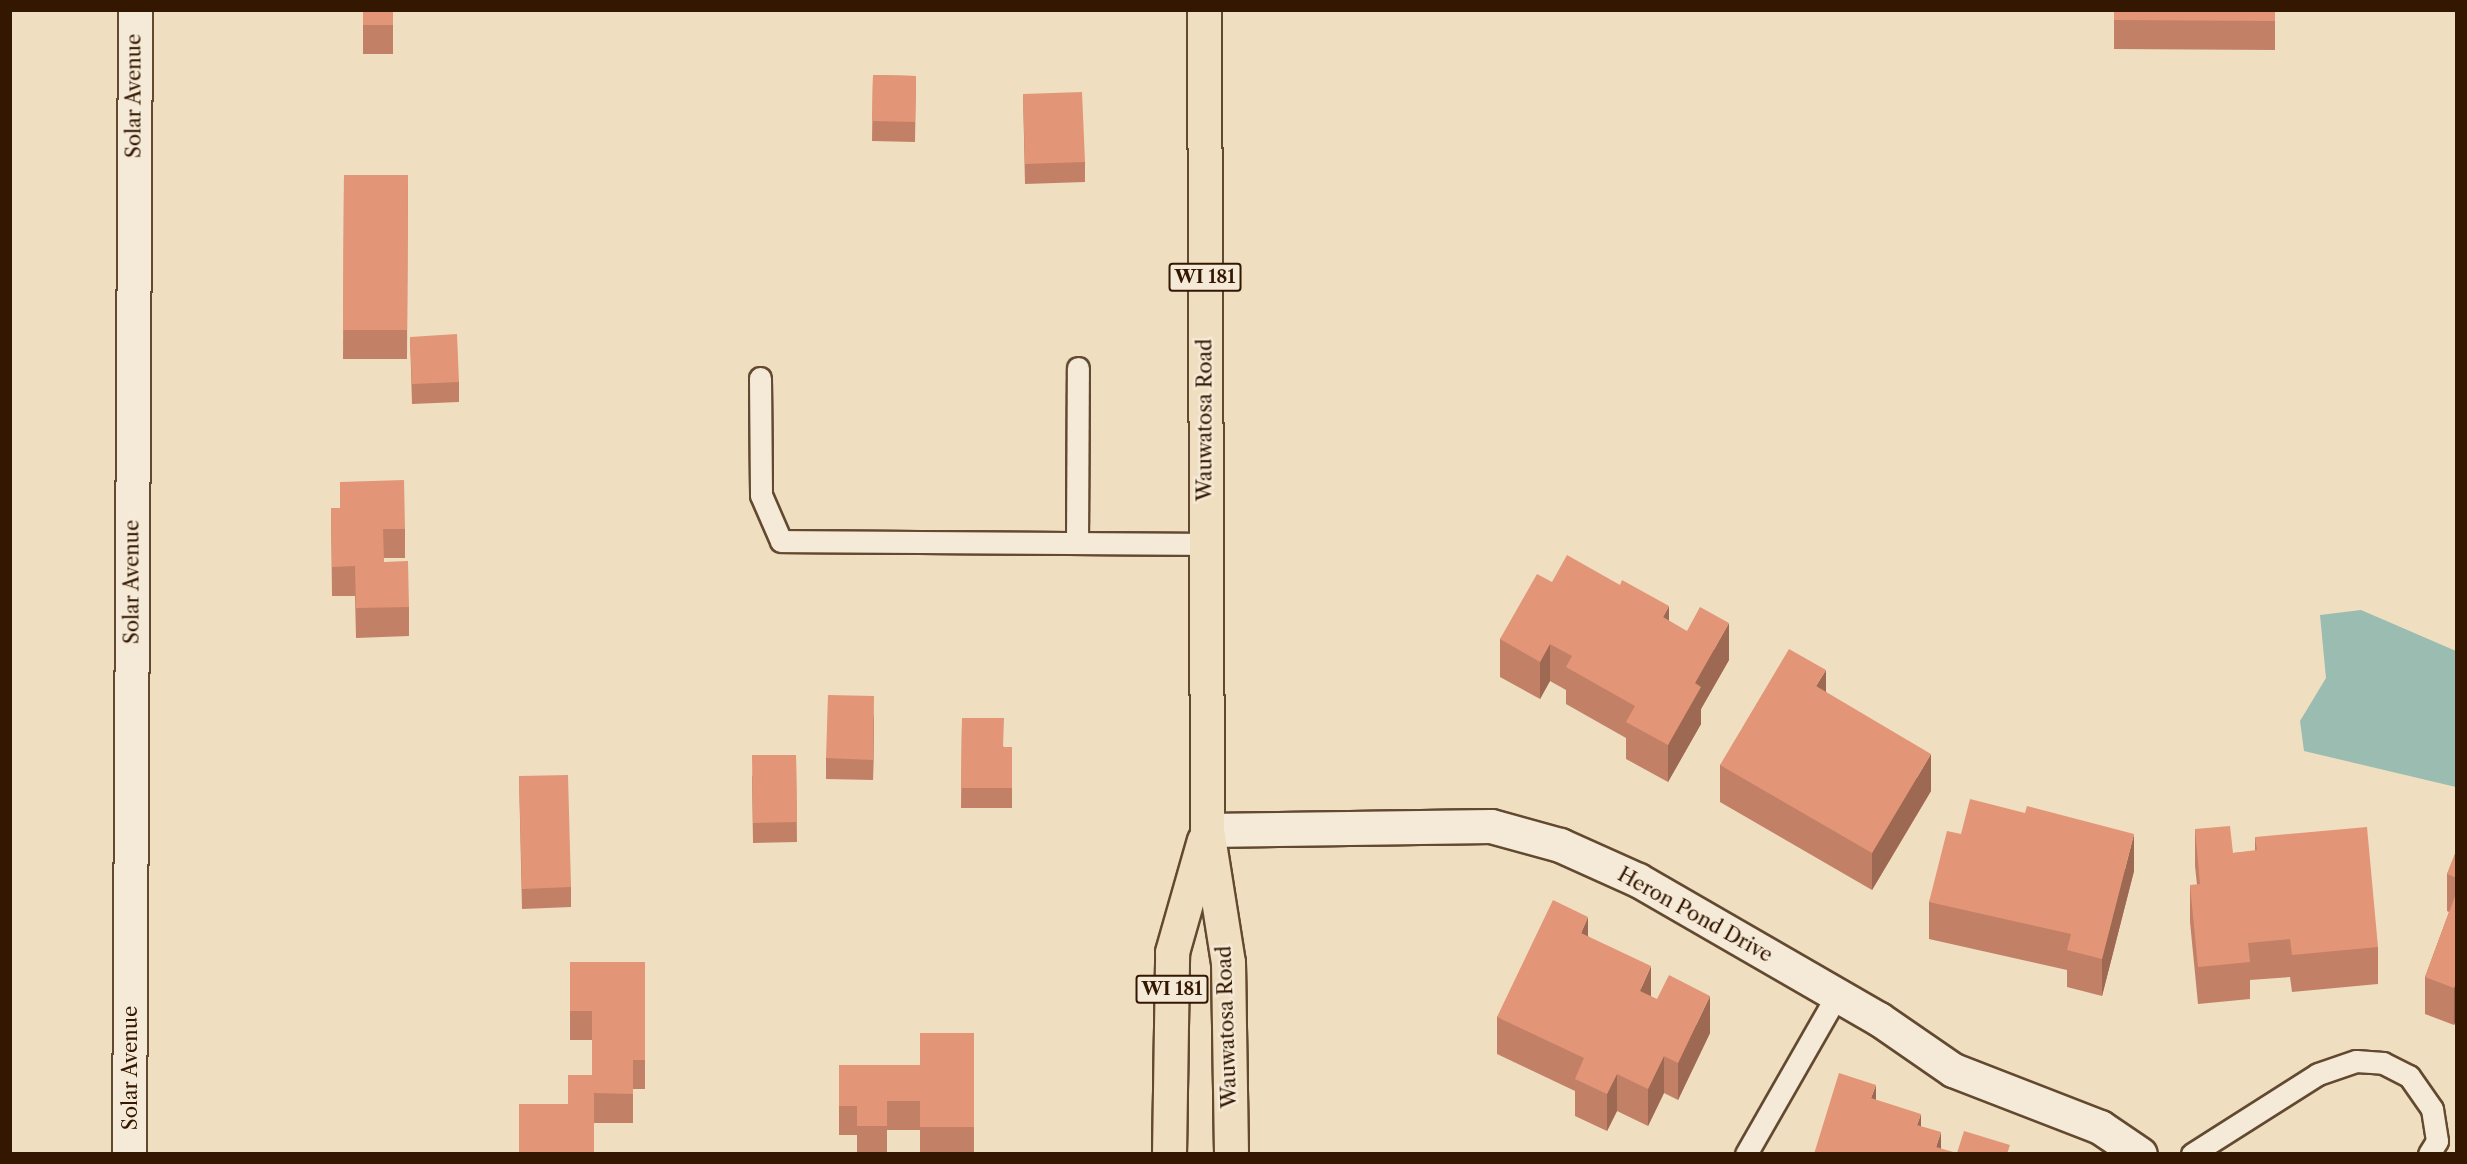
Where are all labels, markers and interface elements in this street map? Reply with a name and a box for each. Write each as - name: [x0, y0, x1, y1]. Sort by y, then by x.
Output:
- street label: Solar Avenue: [122, 33, 146, 159]
- road number: WI 181: [1168, 262, 1242, 292]
- street label: Wauwatosa Road: [1193, 339, 1217, 501]
- street label: Solar Avenue: [120, 519, 144, 645]
- street label: Heron Pond Drive: [1613, 863, 1777, 967]
- street label: Wauwatosa Road: [1212, 945, 1242, 1109]
- road number: WI 181: [1134, 974, 1210, 1004]
- street label: Solar Avenue: [118, 1005, 142, 1131]

